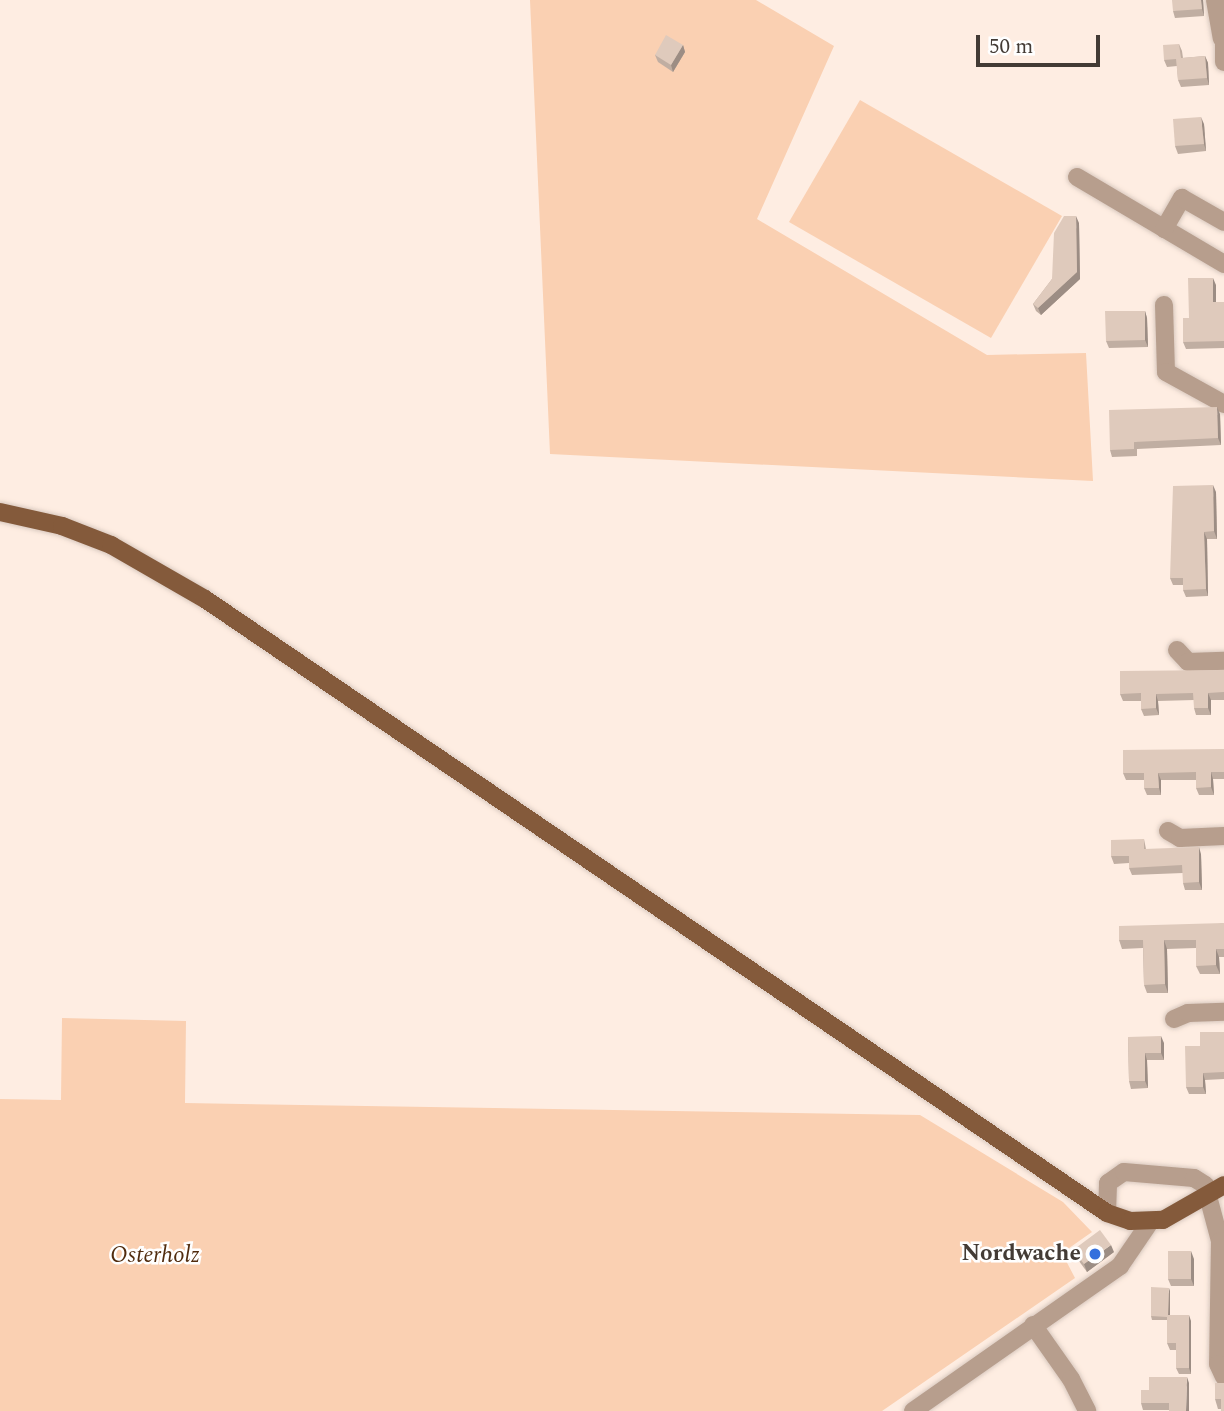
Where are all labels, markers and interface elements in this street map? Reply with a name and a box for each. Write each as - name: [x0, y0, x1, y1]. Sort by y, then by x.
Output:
- scale bar: [979, 21, 1103, 65]
- text: 50 m: [989, 31, 1033, 63]
- place label: Nordwache: [961, 1240, 1081, 1268]
- park label: Osterholz: [110, 1242, 200, 1270]
- marker: Nordwache: [1087, 1246, 1103, 1262]

